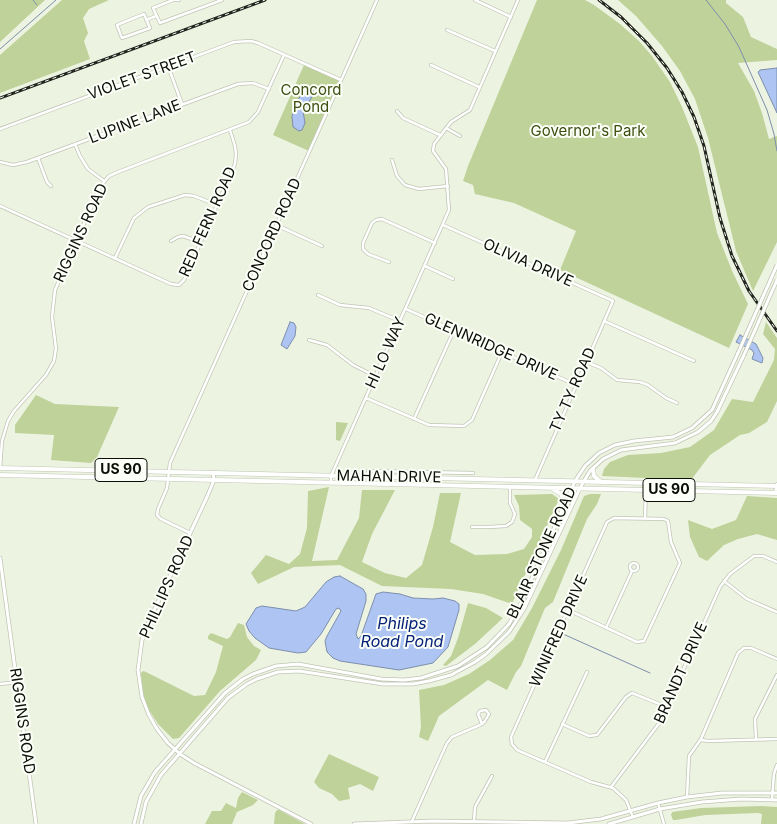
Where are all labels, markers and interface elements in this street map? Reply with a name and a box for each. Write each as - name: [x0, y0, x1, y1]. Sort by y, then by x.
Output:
- street label: VIOLET STREET: [85, 48, 199, 104]
- park label: Concord Pond: [281, 81, 341, 116]
- street label: LUPINE LANE: [87, 96, 183, 148]
- park label: Governor's Park: [531, 122, 645, 140]
- street label: RED FERN ROAD: [176, 164, 240, 280]
- street label: CONCORD ROAD: [239, 175, 305, 295]
- street label: RIGGINS ROAD: [50, 181, 112, 285]
- street label: OLIVIA DRIVE: [480, 235, 576, 291]
- street label: GLENNRIDGE DRIVE: [422, 309, 560, 385]
- street label: HI LO WAY: [362, 314, 410, 392]
- street label: TY TY ROAD: [546, 345, 600, 435]
- road number: US 90: [95, 458, 147, 482]
- street label: MAHAN DRIVE: [336, 467, 442, 487]
- road number: US 90: [643, 478, 695, 502]
- street label: BLAIR STONE ROAD: [504, 484, 580, 622]
- street label: PHILLIPS ROAD: [136, 533, 198, 641]
- street label: WINIFRED DRIVE: [526, 572, 592, 690]
- water label: Philips Road Pond: [361, 614, 443, 652]
- street label: BRANDT DRIVE: [651, 619, 711, 727]
- street label: RIGGINS ROAD: [6, 667, 38, 775]

